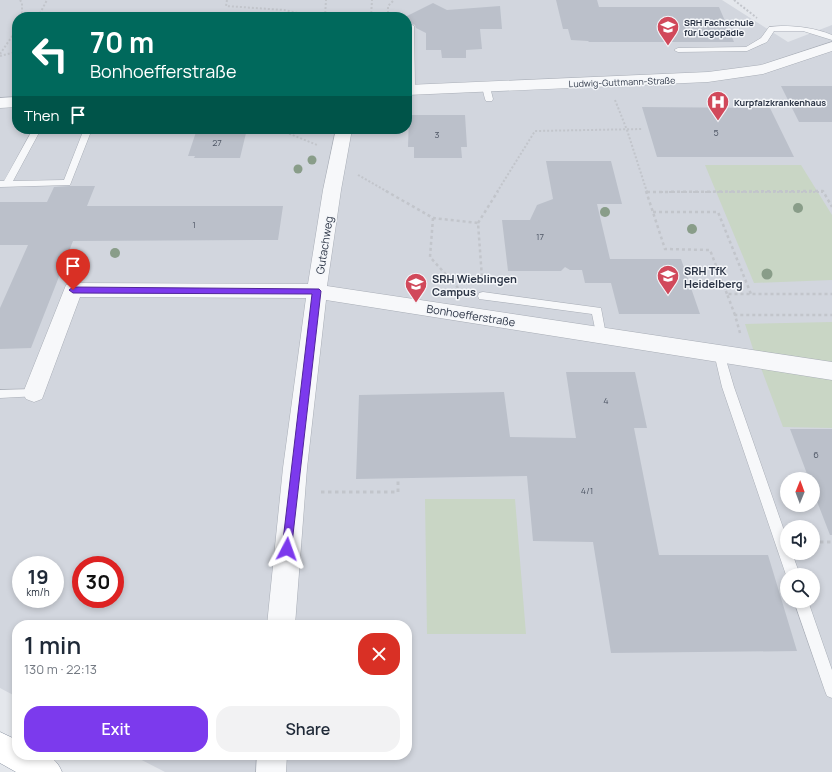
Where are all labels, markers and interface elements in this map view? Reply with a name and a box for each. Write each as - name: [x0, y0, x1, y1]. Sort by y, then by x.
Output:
- school or university icon: SRH Fachschule für Logopädie: [655, 14, 681, 47]
- place label: SRH Fachschule für Logopädie: [684, 16, 755, 39]
- text: 70 m: [90, 23, 154, 61]
- icon: left: [24, 28, 76, 80]
- text: Bonhoefferstraße: [90, 59, 237, 83]
- street label: Ludwig-Guttmann-Straße: [568, 74, 676, 90]
- hospital icon: Kurpfalzkrankenhaus: [705, 89, 731, 122]
- place label: Kurpfalzkrankenhaus: [734, 96, 826, 109]
- icon: arrive: [67, 104, 89, 126]
- text: Then: [24, 105, 59, 126]
- house number: 5: [713, 126, 719, 139]
- house number: 3: [435, 128, 440, 141]
- house number: 27: [212, 136, 222, 149]
- street label: Gutachweg: [312, 215, 336, 275]
- house number: 1: [192, 218, 196, 231]
- house number: 17: [536, 230, 544, 243]
- pin: [56, 249, 90, 290]
- icon: arrive: [62, 255, 84, 277]
- school or university icon: SRH TfK Heidelberg: [655, 263, 681, 296]
- place label: SRH TfK Heidelberg: [684, 263, 742, 291]
- school or university icon: SRH Wieblingen Campus: [403, 271, 429, 304]
- place label: SRH Wieblingen Campus: [432, 271, 517, 299]
- street label: Bonhoefferstraße: [426, 301, 517, 330]
- house number: 4: [603, 394, 609, 407]
- house number: 6: [813, 448, 819, 461]
- north arrow: [780, 472, 820, 512]
- map controls: [780, 472, 820, 608]
- house number: 4/1: [581, 484, 593, 497]
- button: sound: [780, 520, 820, 560]
- position arrow: [266, 528, 308, 570]
- speed limit sign: 30: [72, 556, 124, 608]
- text: 19: [27, 563, 49, 590]
- button: search: [780, 568, 820, 608]
- text: km/h: [26, 585, 50, 599]
- text: 1 min: [24, 628, 81, 661]
- button: close: [358, 633, 400, 675]
- text: 130 m · 22:13: [24, 660, 97, 678]
- button: Exit: [24, 706, 208, 752]
- button: Share: [216, 706, 400, 752]

